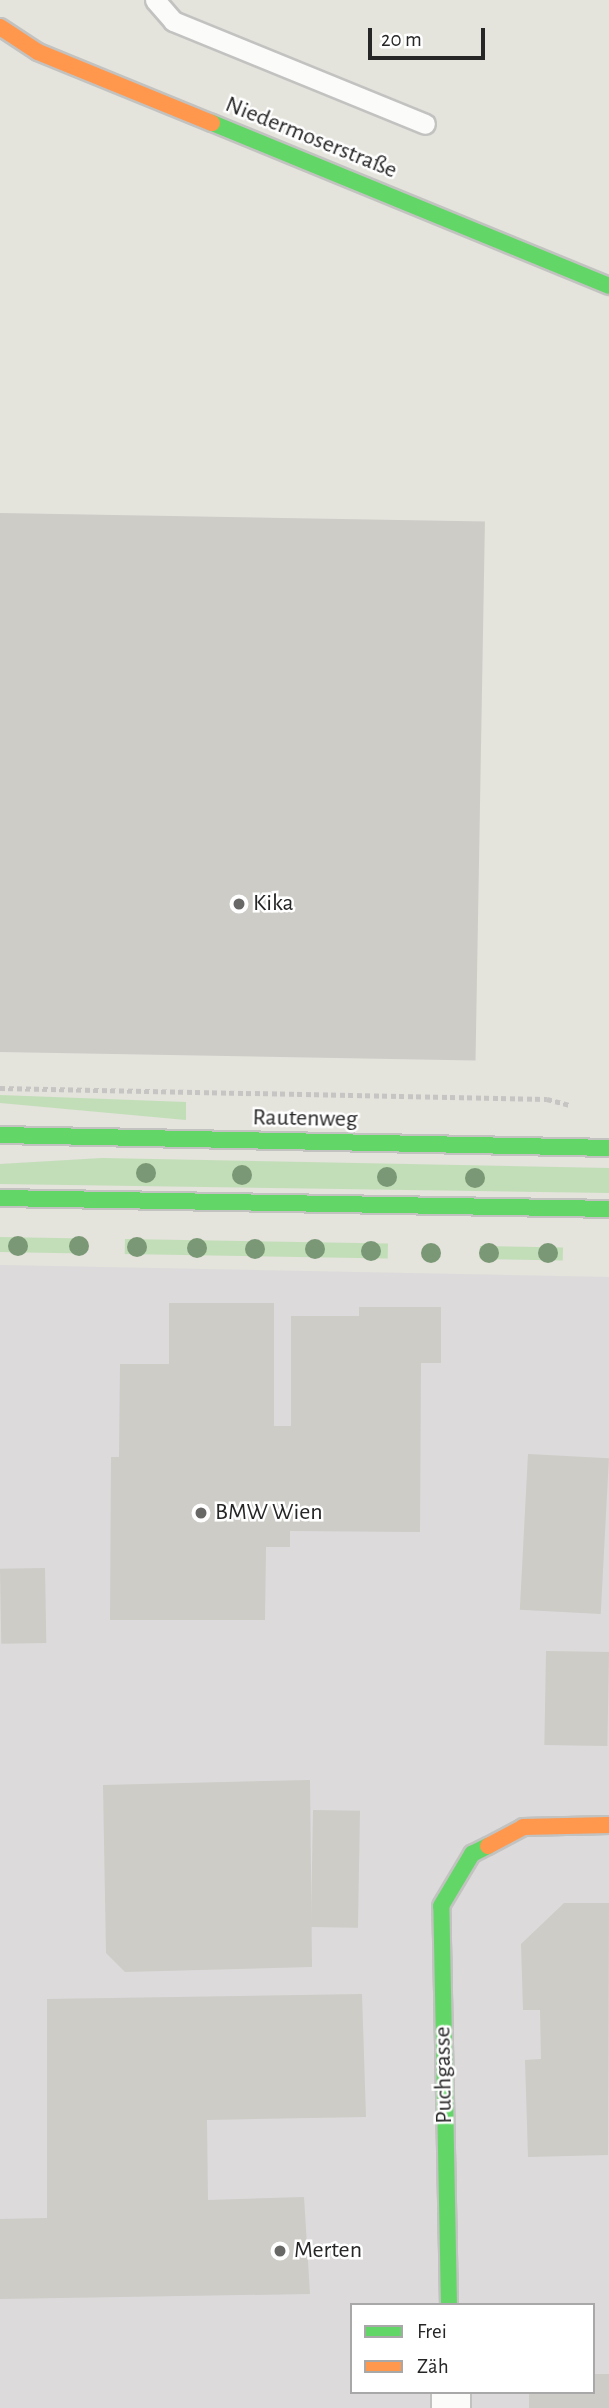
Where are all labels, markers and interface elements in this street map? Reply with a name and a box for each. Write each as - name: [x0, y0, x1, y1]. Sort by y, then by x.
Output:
- scale bar: [371, 14, 488, 58]
- text: 20 m: [381, 29, 422, 50]
- street label: Niedermoserstraße: [221, 90, 401, 186]
- place label: Kika: [253, 890, 293, 918]
- marker: Kika: [231, 896, 247, 912]
- street label: Rautenweg: [252, 1104, 358, 1134]
- place label: BMW Wien: [215, 1499, 323, 1527]
- marker: BMW Wien: [193, 1505, 209, 1521]
- street label: Puchgasse: [429, 2026, 459, 2124]
- place label: Merten: [294, 2237, 362, 2265]
- marker: Merten: [272, 2243, 288, 2259]
- legend: [350, 2303, 595, 2394]
- text: Frei: [417, 2321, 447, 2342]
- text: Zäh: [417, 2356, 449, 2377]

